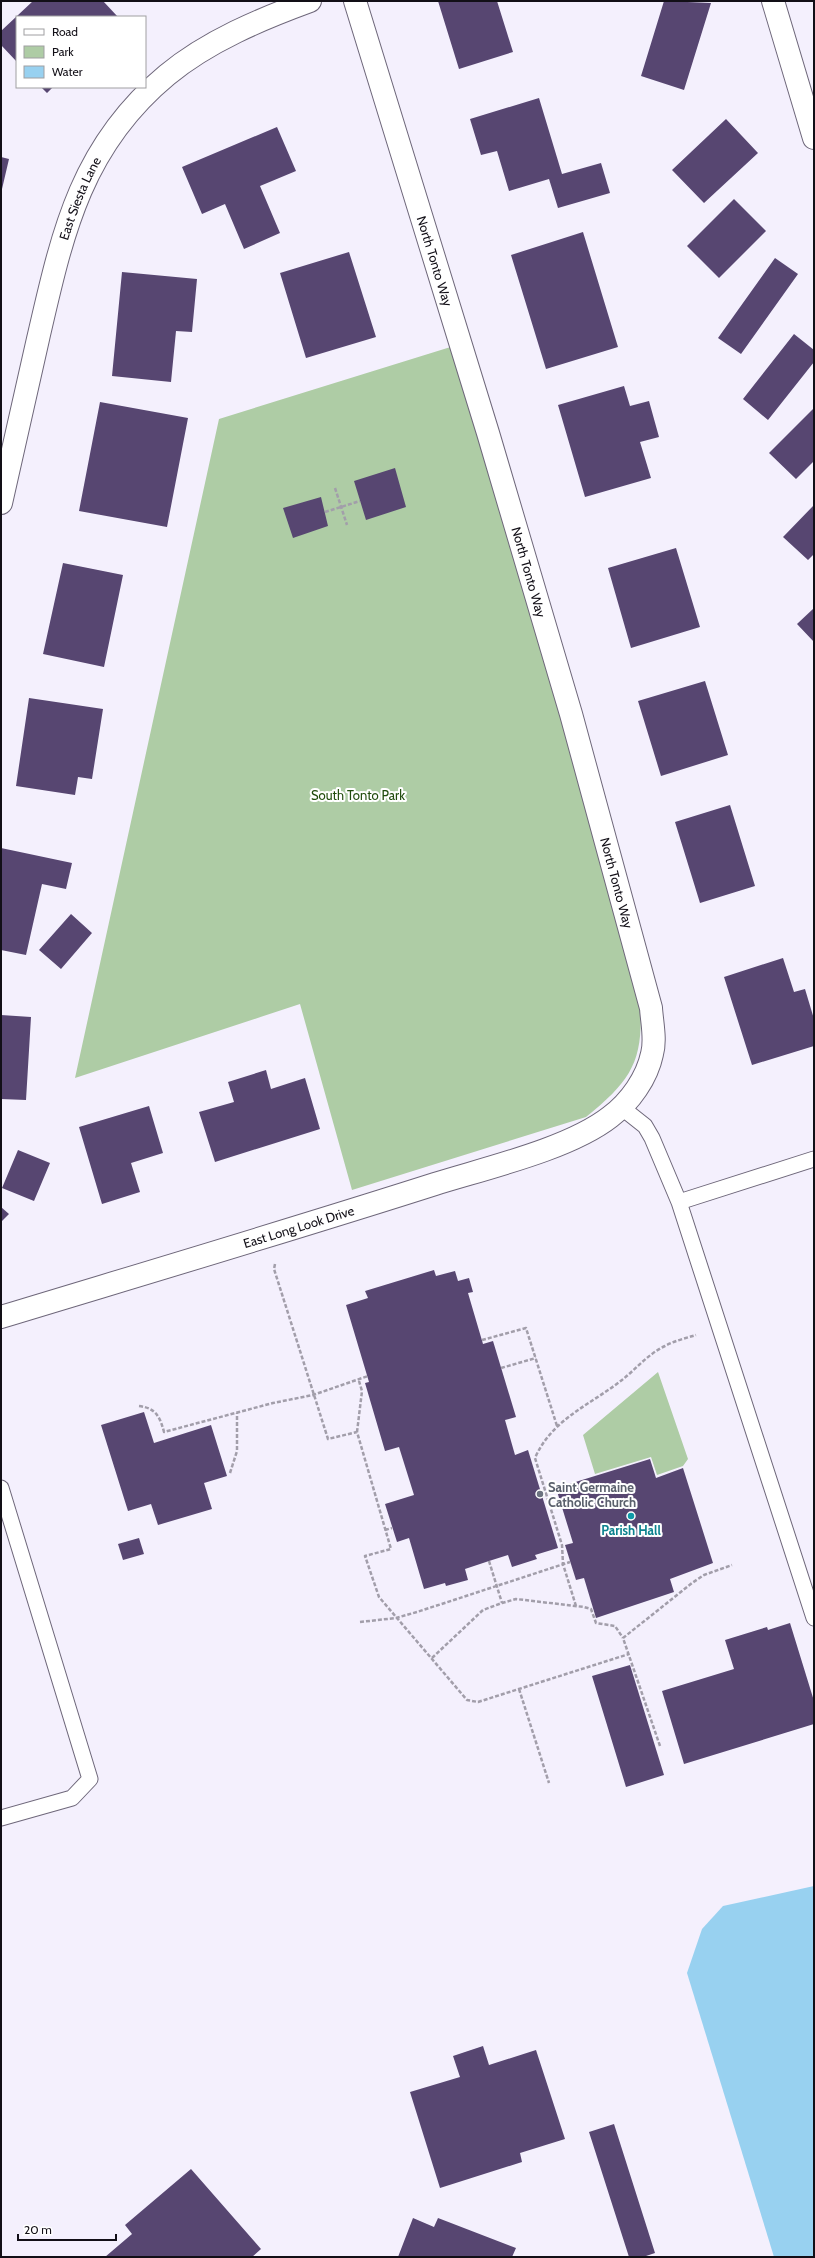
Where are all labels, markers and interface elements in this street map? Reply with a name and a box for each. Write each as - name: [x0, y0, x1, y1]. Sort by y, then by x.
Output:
- legend: [16, 16, 146, 88]
- text: Road: [52, 24, 78, 39]
- text: Park: [52, 44, 74, 59]
- text: Water: [52, 64, 83, 79]
- street label: East Siesta Lane: [55, 154, 104, 242]
- street label: North Tonto Way: [414, 214, 456, 308]
- street label: North Tonto Way: [508, 525, 550, 620]
- park label: South Tonto Park: [311, 787, 405, 803]
- street label: North Tonto Way: [597, 836, 637, 931]
- street label: East Long Look Drive: [241, 1202, 356, 1251]
- place label: Saint Germaine Catholic Church: [548, 1479, 636, 1510]
- marker: Saint Germaine Catholic Church: [535, 1489, 545, 1499]
- marker: Parish Hall: [626, 1511, 636, 1521]
- place label: Parish Hall: [601, 1522, 661, 1538]
- scale bar: [18, 2216, 116, 2242]
- text: 20 m: [24, 2222, 52, 2237]

